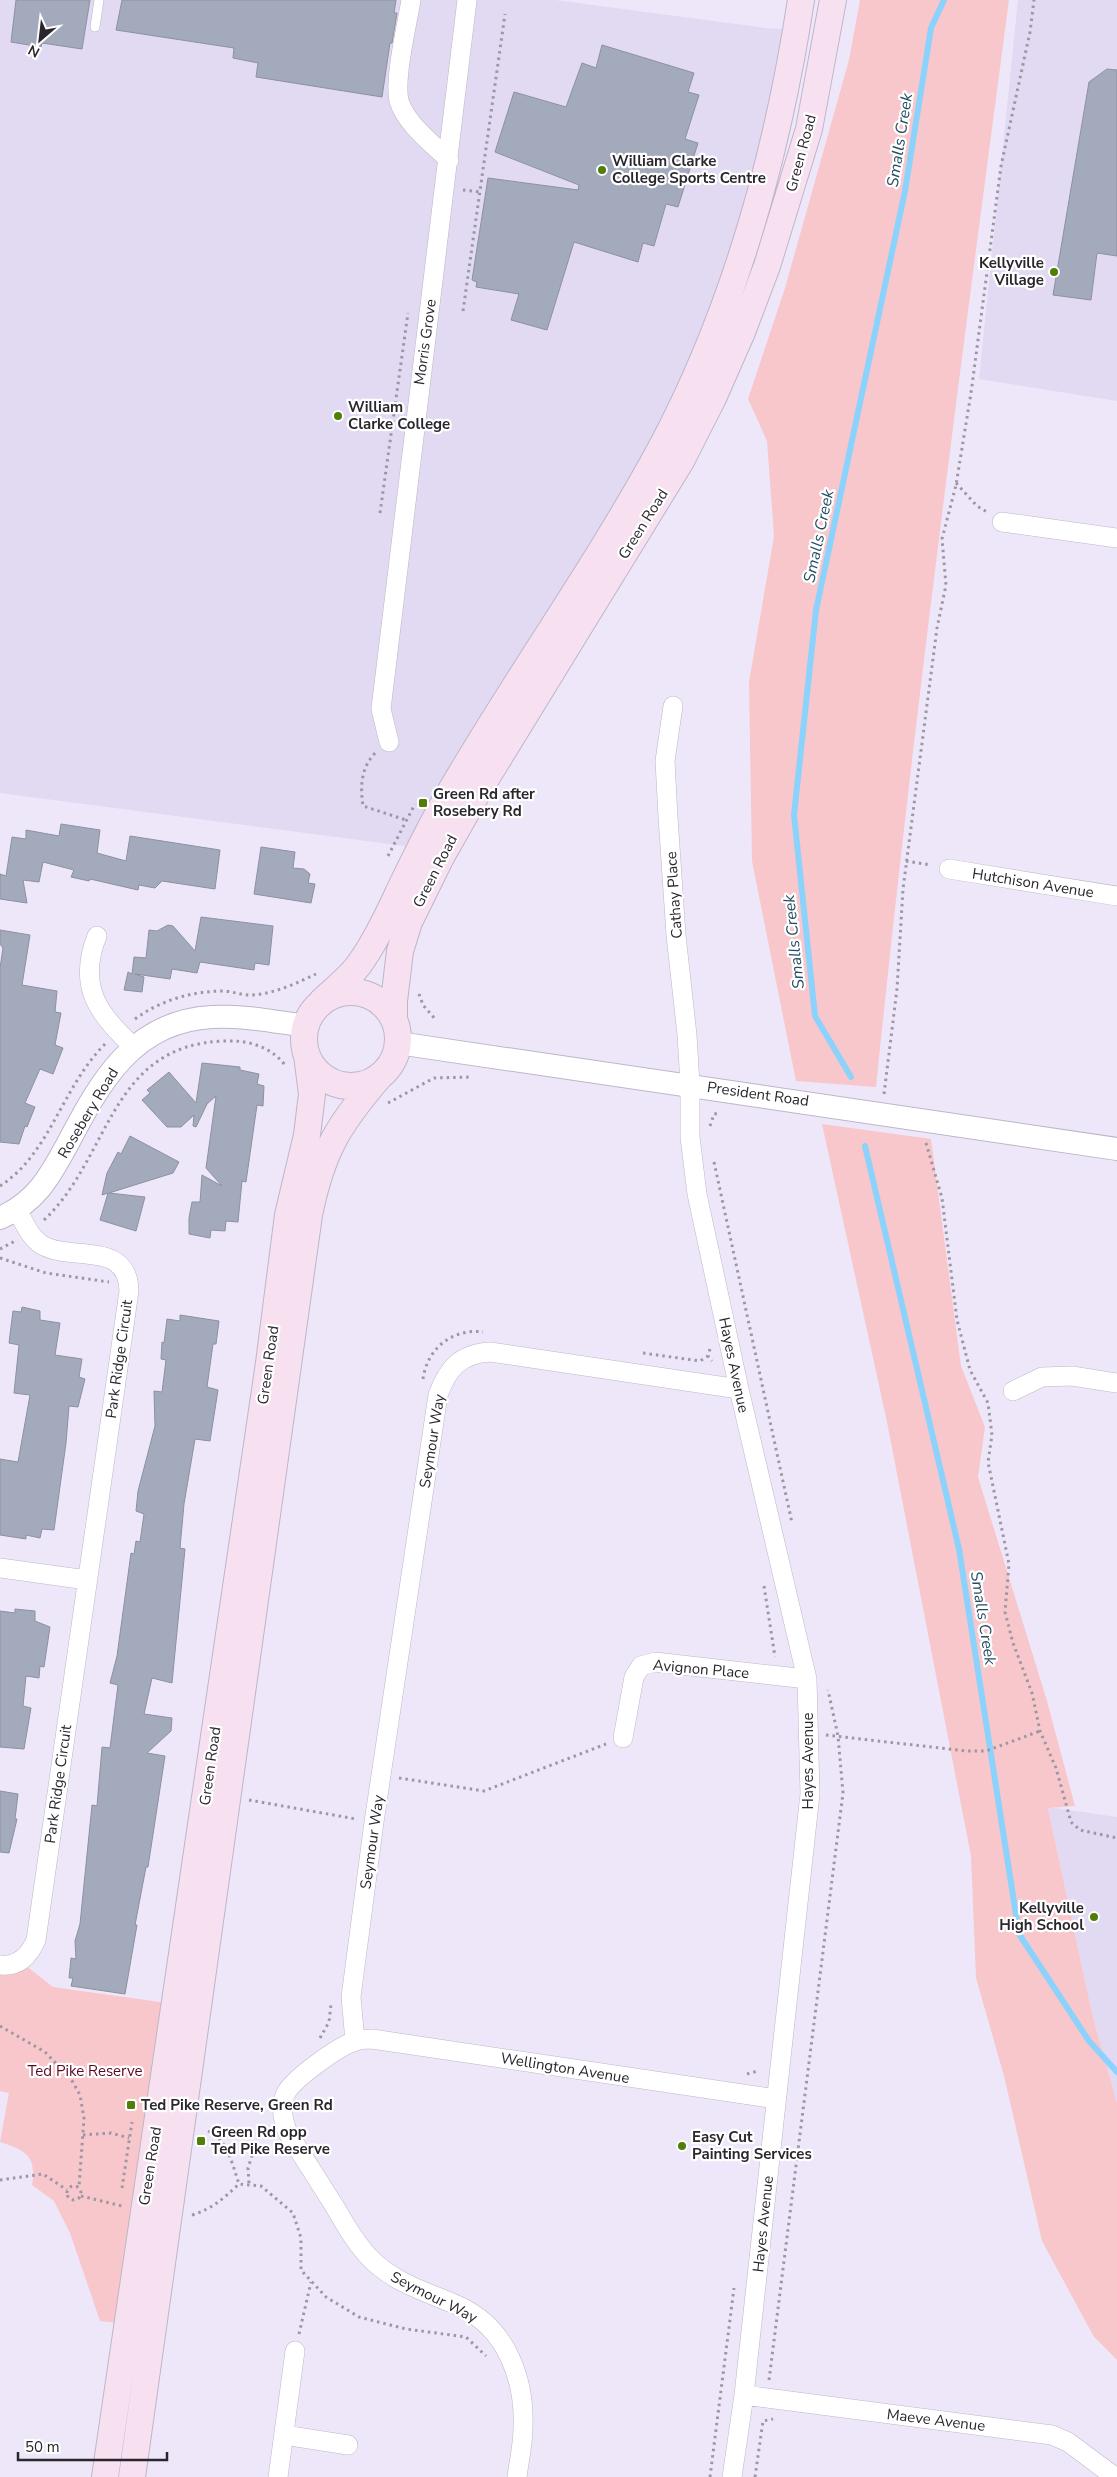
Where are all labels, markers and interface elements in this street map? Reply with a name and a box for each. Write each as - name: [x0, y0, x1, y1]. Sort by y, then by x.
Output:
- north arrow: [15, 15, 65, 65]
- text: N: [25, 40, 43, 62]
- water label: Smalls Creek: [882, 91, 918, 189]
- street label: Green Road: [781, 112, 821, 194]
- place label: William Clarke College Sports Centre: [612, 151, 766, 188]
- marker: William Clarke College Sports Centre: [596, 164, 608, 176]
- place label: Kellyville Village: [979, 253, 1044, 290]
- marker: Kellyville Village: [1048, 266, 1060, 278]
- street label: Morris Grove: [409, 298, 441, 386]
- place label: William Clarke College: [348, 397, 450, 434]
- marker: William Clarke College: [332, 410, 344, 422]
- street label: Green Road: [613, 485, 673, 563]
- water label: Smalls Creek: [798, 487, 840, 585]
- place label: Green Rd after Rosebery Rd: [433, 784, 535, 821]
- marker: Green Rd after Rosebery Rd: [417, 797, 429, 809]
- street label: Green Road: [408, 831, 462, 911]
- street label: Cathay Place: [661, 851, 687, 939]
- street label: Hutchison Avenue: [971, 864, 1095, 902]
- water label: Smalls Creek: [778, 893, 810, 990]
- street label: Rosebery Road: [53, 1064, 123, 1162]
- street label: President Road: [706, 1077, 810, 1111]
- street label: Park Ridge Circuit: [101, 1298, 137, 1420]
- street label: Hayes Avenue: [714, 1315, 754, 1415]
- street label: Green Road: [253, 1324, 283, 1406]
- street label: Seymour Way: [415, 1392, 449, 1489]
- water label: Smalls Creek: [965, 1570, 1001, 1668]
- street label: Avignon Place: [652, 1655, 750, 1683]
- street label: Hayes Avenue: [798, 1712, 818, 1810]
- street label: Park Ridge Circuit: [40, 1723, 76, 1845]
- street label: Green Road: [195, 1725, 225, 1807]
- street label: Seymour Way: [355, 1793, 389, 1890]
- place label: Kellyville High School: [999, 1898, 1084, 1935]
- marker: Kellyville High School: [1088, 1911, 1100, 1923]
- street label: Wellington Avenue: [499, 2048, 631, 2088]
- park label: Ted Pike Reserve: [27, 2061, 143, 2081]
- place label: Ted Pike Reserve, Green Rd: [141, 2095, 333, 2115]
- marker: Ted Pike Reserve, Green Rd: [125, 2099, 137, 2111]
- place label: Green Rd opp Ted Pike Reserve: [211, 2122, 330, 2159]
- street label: Green Road: [134, 2125, 166, 2207]
- place label: Easy Cut Painting Services: [692, 2127, 812, 2164]
- marker: Green Rd opp Ted Pike Reserve: [195, 2135, 207, 2147]
- marker: Easy Cut Painting Services: [676, 2140, 688, 2152]
- street label: Hayes Avenue: [748, 2175, 778, 2273]
- street label: Seymour Way: [387, 2267, 481, 2328]
- street label: Maeve Avenue: [886, 2404, 986, 2436]
- scale bar: [18, 2430, 166, 2462]
- text: 50 m: [25, 2437, 60, 2457]

